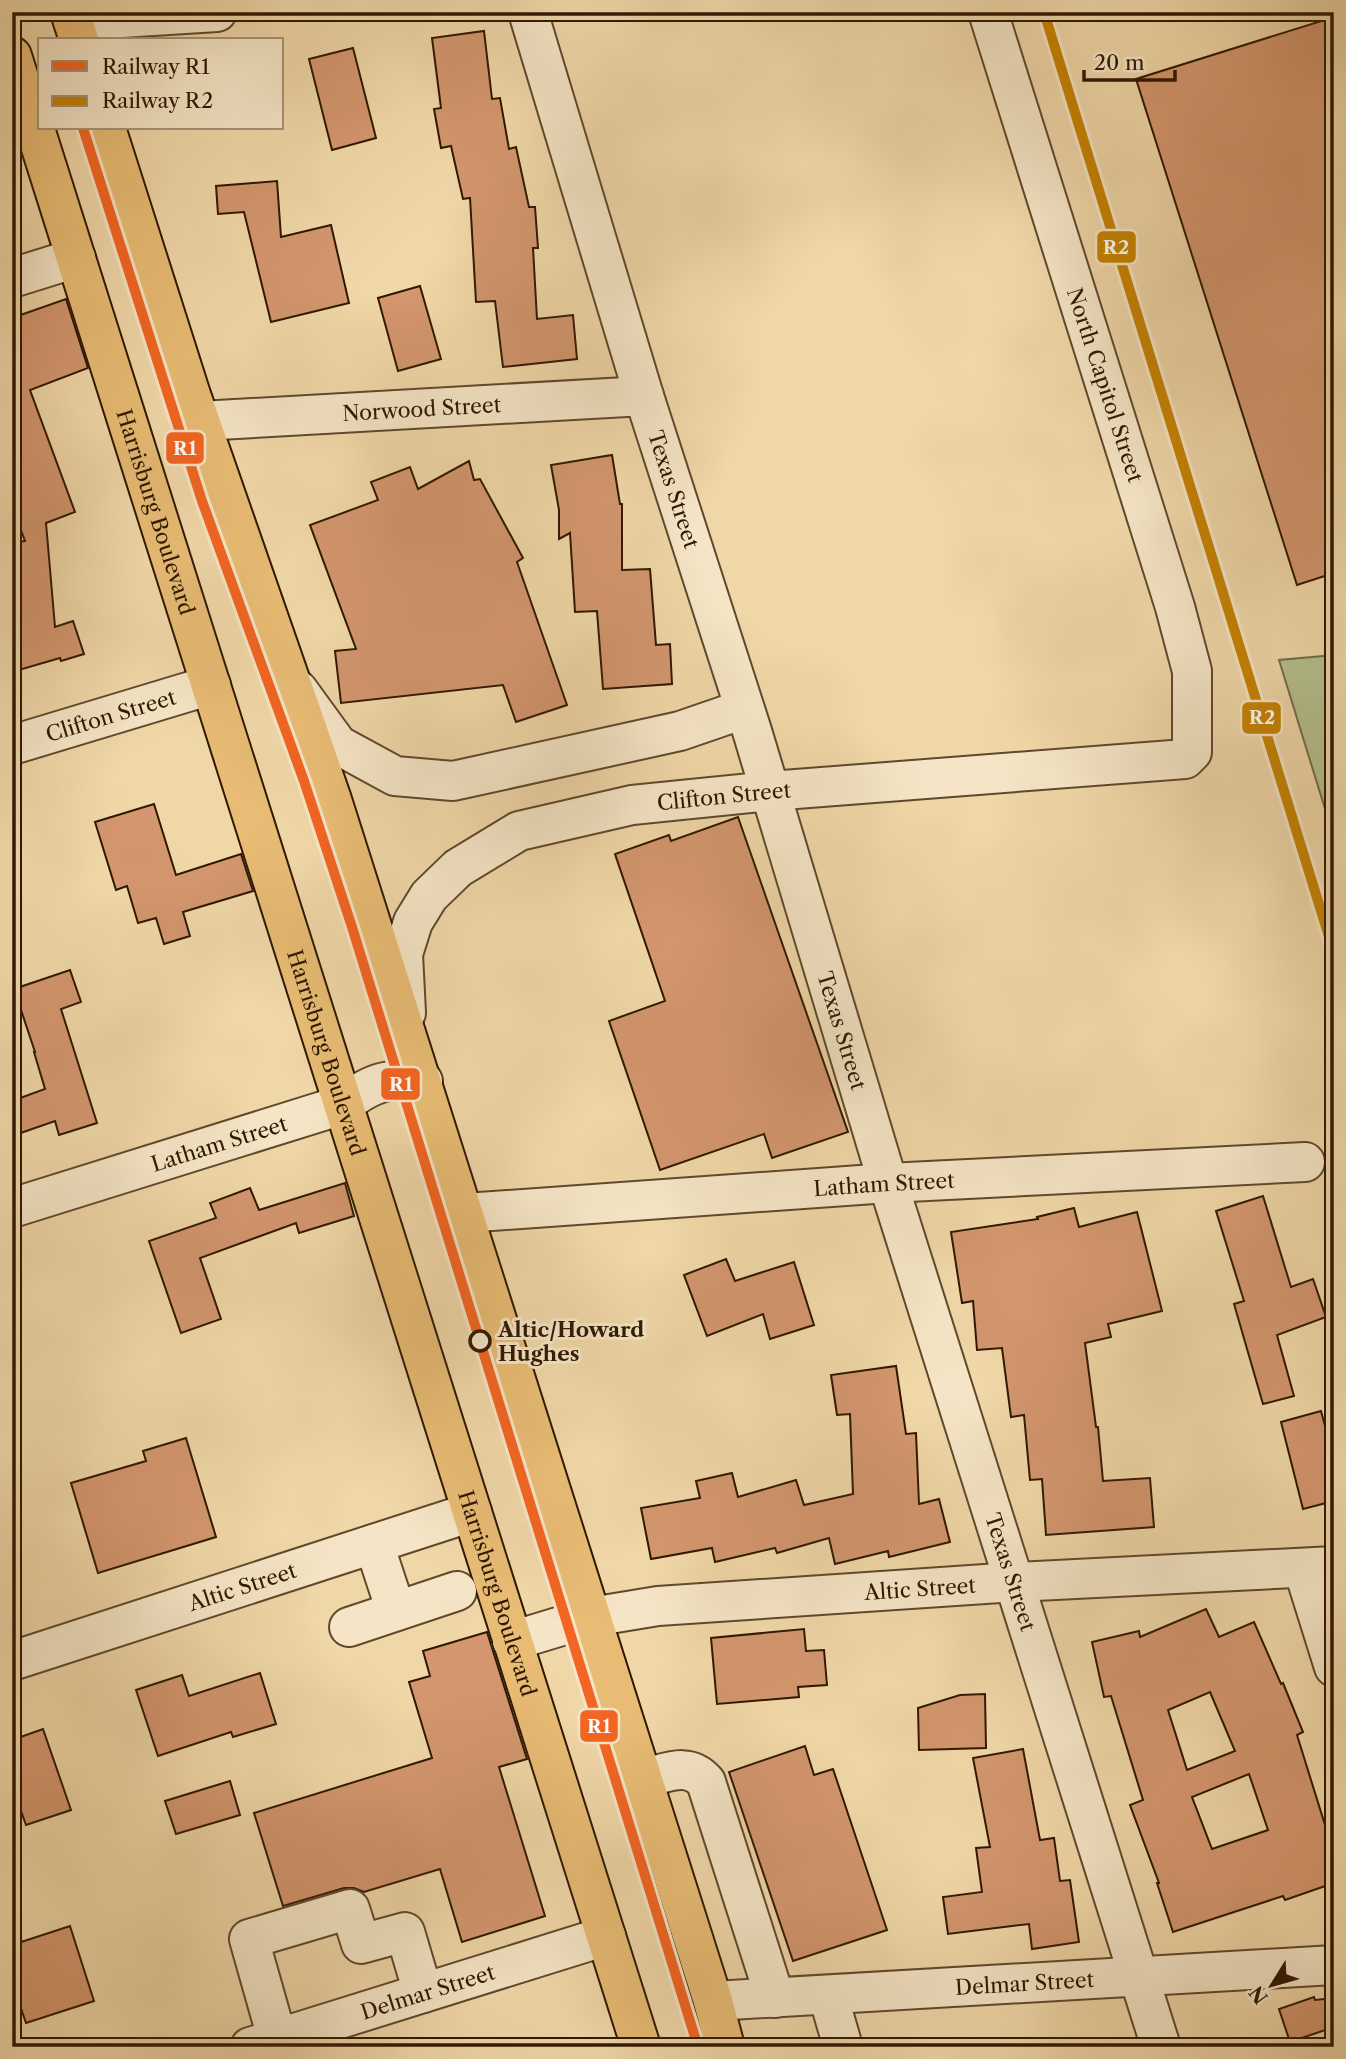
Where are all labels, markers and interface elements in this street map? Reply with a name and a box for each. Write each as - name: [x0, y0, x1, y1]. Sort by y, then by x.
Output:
- legend: [38, 38, 284, 130]
- scale bar: [1084, 38, 1174, 82]
- text: 20 m: [1094, 50, 1145, 75]
- text: Railway R1: [102, 54, 210, 79]
- text: Railway R2: [102, 88, 213, 113]
- line badge: R2: [1096, 230, 1137, 264]
- text: R2: [1103, 236, 1129, 259]
- street label: North Capitol Street: [1062, 285, 1148, 486]
- street label: Norwood Street: [342, 392, 502, 425]
- street label: Harrisburg Boulevard: [112, 406, 200, 618]
- street label: Texas Street: [643, 427, 705, 552]
- line badge: R1: [165, 431, 205, 465]
- text: R1: [173, 437, 197, 460]
- street label: Clifton Street: [43, 684, 179, 747]
- line badge: R2: [1241, 701, 1282, 735]
- text: R2: [1249, 706, 1275, 729]
- street label: Clifton Street: [656, 777, 792, 815]
- street label: Harrisburg Boulevard: [283, 946, 371, 1159]
- street label: Texas Street: [813, 968, 872, 1093]
- line badge: R1: [380, 1067, 421, 1101]
- text: R1: [389, 1073, 413, 1096]
- street label: Latham Street: [148, 1110, 291, 1176]
- street label: Latham Street: [813, 1167, 956, 1201]
- place label: Altic/Howard Hughes: [497, 1317, 644, 1366]
- marker: Altic/Howard Hughes: [469, 1330, 491, 1352]
- street label: Harrisburg Boulevard: [453, 1487, 542, 1699]
- street label: Texas Street: [981, 1510, 1041, 1635]
- street label: Altic Street: [184, 1557, 300, 1616]
- street label: Altic Street: [862, 1572, 977, 1605]
- line badge: R1: [579, 1709, 619, 1743]
- text: R1: [587, 1715, 611, 1738]
- north arrow: [1238, 1951, 1308, 2021]
- street label: Delmar Street: [357, 1959, 498, 2024]
- street label: Delmar Street: [954, 1966, 1095, 1999]
- text: N: [1245, 1981, 1273, 2008]

